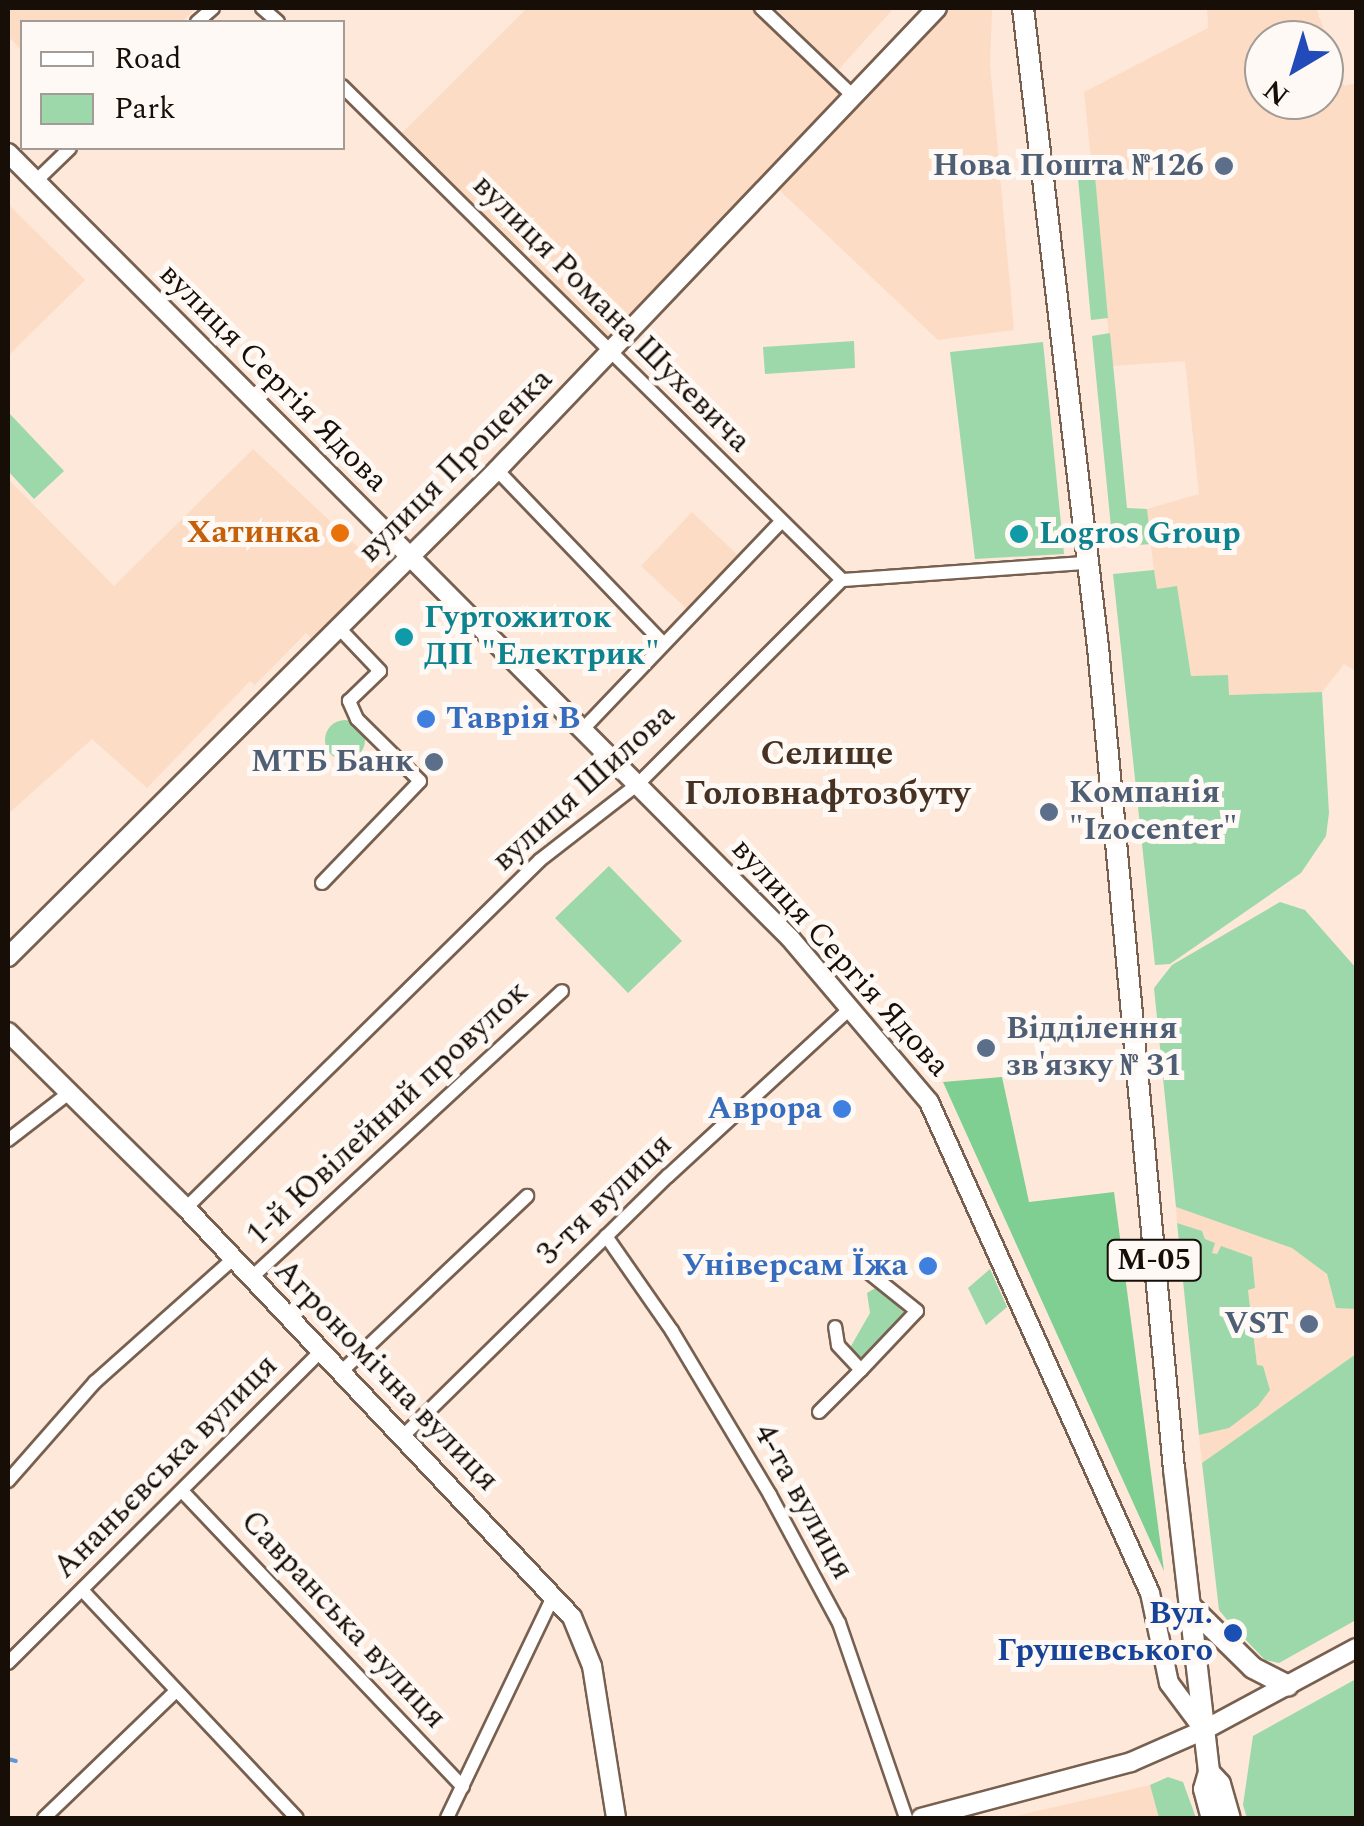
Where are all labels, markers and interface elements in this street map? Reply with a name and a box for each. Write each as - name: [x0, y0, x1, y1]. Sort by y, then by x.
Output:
- legend: [20, 20, 345, 150]
- north arrow: [1244, 20, 1344, 120]
- text: Road: [114, 36, 182, 82]
- text: N: [1254, 68, 1299, 116]
- text: Park: [114, 86, 176, 132]
- place label: Нова Пошта №126: [932, 147, 1204, 185]
- marker: Нова Пошта №126: [1213, 155, 1235, 177]
- street label: вулиця Романа Шухевича: [464, 167, 758, 461]
- street label: вулиця Сергія Ядова: [151, 256, 395, 500]
- street label: вулиця Проценка: [351, 361, 561, 571]
- place label: Хатинка: [186, 514, 320, 552]
- place label: Logros Group: [1039, 515, 1241, 553]
- marker: Хатинка: [329, 522, 351, 544]
- marker: Logros Group: [1008, 523, 1030, 545]
- place label: Гуртожиток ДП "Електрик": [424, 600, 660, 675]
- marker: Гуртожиток ДП "Електрик": [393, 626, 415, 648]
- street label: вулиця Шилова: [485, 696, 683, 880]
- place label: Таврія В: [446, 700, 580, 738]
- marker: Таврія В: [415, 708, 437, 730]
- district label: Селище Головнафтозбуту: [684, 733, 970, 815]
- place label: МТБ Банк: [251, 743, 414, 781]
- marker: МТБ Банк: [423, 751, 445, 773]
- place label: Компанія "Izocenter": [1069, 775, 1237, 850]
- marker: Компанія "Izocenter": [1038, 801, 1060, 823]
- street label: вулиця Сергія Ядова: [723, 831, 957, 1085]
- street label: 1-й Ювілейний провулок: [239, 973, 537, 1255]
- place label: Відділення зв'язку № 31: [1006, 1011, 1182, 1086]
- marker: Відділення зв'язку № 31: [975, 1037, 997, 1059]
- place label: Аврора: [708, 1090, 822, 1128]
- marker: Аврора: [831, 1098, 853, 1120]
- street label: 3-тя вулиця: [529, 1126, 681, 1274]
- road number: М-05: [1106, 1235, 1202, 1285]
- place label: Універсам Їжа: [682, 1247, 908, 1285]
- street label: Агрономічна вулиця: [266, 1252, 506, 1500]
- marker: Універсам Їжа: [917, 1255, 939, 1277]
- place label: VST: [1224, 1305, 1289, 1343]
- marker: VST: [1298, 1313, 1320, 1335]
- street label: Ананьєвська вулиця: [46, 1347, 286, 1587]
- street label: 4-та вулиця: [745, 1418, 861, 1586]
- street label: Савранська вулиця: [232, 1503, 454, 1737]
- place label: Вул. Грушевського: [997, 1596, 1213, 1671]
- marker: Вул. Грушевського: [1222, 1622, 1244, 1644]

